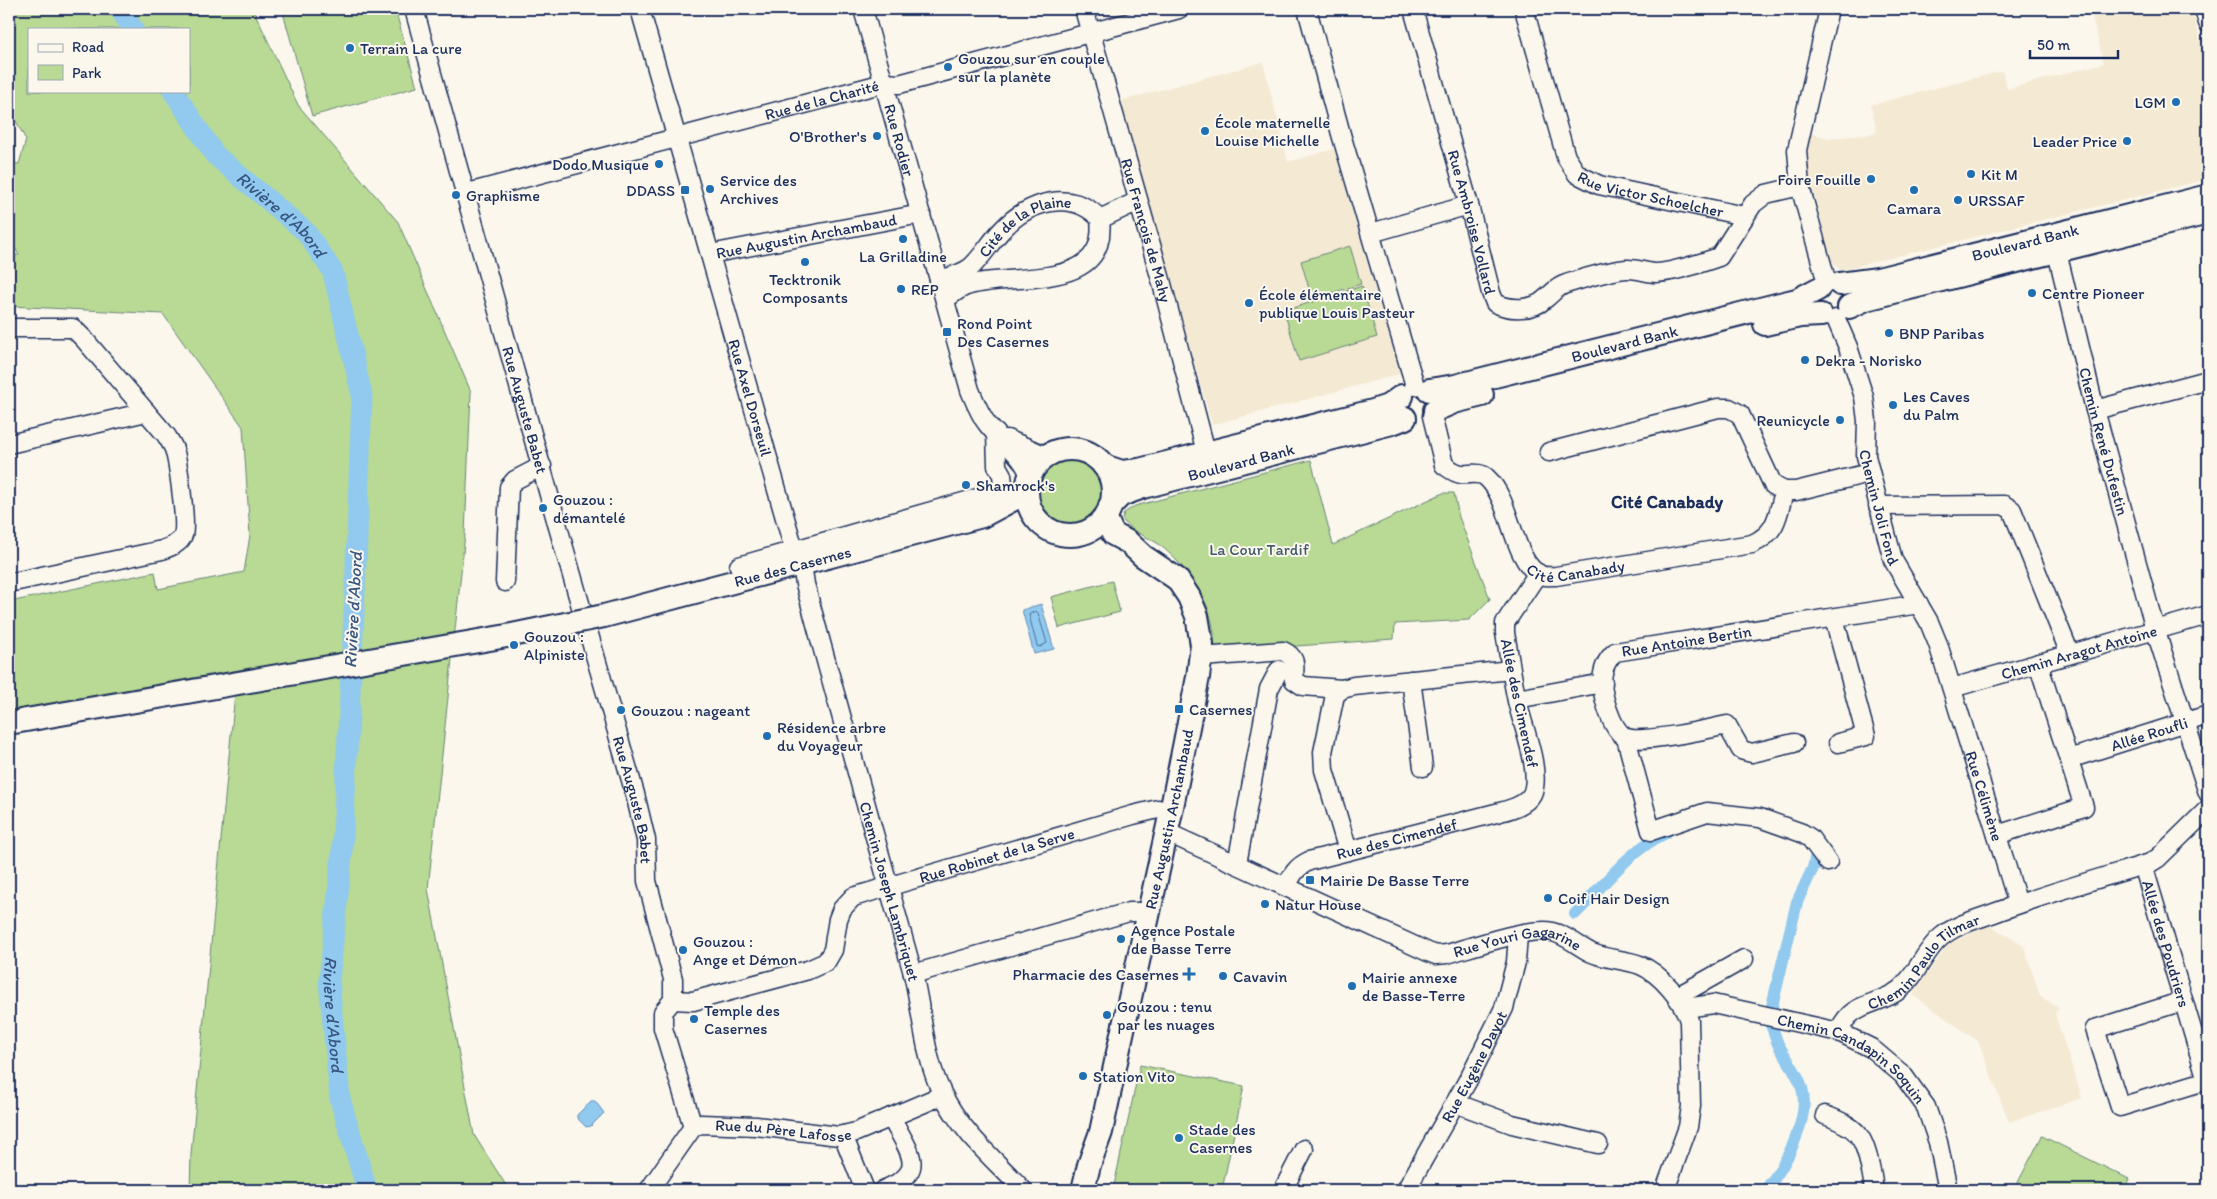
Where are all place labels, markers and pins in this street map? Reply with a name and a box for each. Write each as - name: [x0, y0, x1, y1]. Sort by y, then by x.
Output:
- place label: Terrain La cure: [360, 39, 462, 58]
- marker: Terrain La cure: [344, 42, 356, 54]
- place label: Gouzou sur en couple sur la planète: [958, 49, 1105, 86]
- marker: Gouzou sur en couple sur la planète: [942, 61, 954, 73]
- place label: LGM: [2134, 93, 2166, 112]
- marker: LGM: [2170, 96, 2182, 108]
- place label: École maternelle Louise Michelle: [1215, 113, 1330, 150]
- marker: École maternelle Louise Michelle: [1199, 125, 1211, 137]
- place label: O'Brother's: [789, 127, 867, 146]
- marker: O'Brother's: [871, 130, 883, 142]
- place label: Leader Price: [2033, 132, 2117, 151]
- marker: Leader Price: [2121, 135, 2133, 147]
- place label: Dodo Musique: [552, 155, 649, 174]
- marker: Dodo Musique: [653, 158, 665, 170]
- place label: Kit M: [1981, 165, 2018, 184]
- marker: Kit M: [1965, 168, 1977, 180]
- place label: Foire Fouille: [1777, 170, 1861, 189]
- place label: Service des Archives: [720, 171, 797, 208]
- marker: Foire Fouille: [1865, 173, 1877, 185]
- place label: DDASS: [626, 181, 675, 200]
- marker: Service des Archives: [704, 183, 716, 195]
- marker: DDASS: [679, 184, 691, 196]
- marker: Camara: [1908, 184, 1920, 196]
- place label: Graphisme: [466, 186, 540, 205]
- marker: Graphisme: [450, 189, 462, 201]
- place label: URSSAF: [1968, 191, 2025, 210]
- marker: URSSAF: [1952, 194, 1964, 206]
- place label: Camara: [1887, 199, 1942, 218]
- marker: La Grilladine: [897, 233, 909, 245]
- place label: La Grilladine: [859, 247, 947, 266]
- marker: Tecktronik Composants: [799, 256, 811, 268]
- place label: Tecktronik Composants: [762, 270, 848, 307]
- place label: REP: [911, 280, 939, 299]
- marker: REP: [895, 283, 907, 295]
- place label: Centre Pioneer: [2042, 284, 2144, 303]
- place label: École élémentaire publique Louis Pasteur: [1259, 285, 1415, 322]
- marker: Centre Pioneer: [2026, 287, 2038, 299]
- marker: École élémentaire publique Louis Pasteur: [1243, 297, 1255, 309]
- place label: Rond Point Des Casernes: [957, 314, 1049, 351]
- place label: BNP Paribas: [1899, 324, 1984, 343]
- marker: Rond Point Des Casernes: [941, 326, 953, 338]
- marker: BNP Paribas: [1883, 327, 1895, 339]
- place label: Dekra - Norisko: [1815, 351, 1922, 370]
- marker: Dekra - Norisko: [1799, 354, 1811, 366]
- place label: Les Caves du Palm: [1903, 387, 1970, 424]
- marker: Les Caves du Palm: [1887, 399, 1899, 411]
- place label: Reunicycle: [1756, 411, 1830, 430]
- marker: Reunicycle: [1834, 414, 1846, 426]
- place label: Shamrock's: [976, 476, 1055, 495]
- marker: Shamrock's: [960, 479, 972, 491]
- place label: Gouzou : démantelé: [553, 490, 626, 527]
- marker: Gouzou : démantelé: [537, 502, 549, 514]
- place label: Gouzou : Alpiniste: [524, 627, 585, 664]
- marker: Gouzou : Alpiniste: [508, 639, 520, 651]
- place label: Casernes: [1189, 700, 1252, 719]
- place label: Gouzou : nageant: [631, 701, 750, 720]
- marker: Casernes: [1173, 703, 1185, 715]
- marker: Gouzou : nageant: [615, 704, 627, 716]
- place label: Résidence arbre du Voyageur: [777, 718, 886, 755]
- marker: Résidence arbre du Voyageur: [761, 730, 773, 742]
- place label: Mairie De Basse Terre: [1320, 871, 1470, 890]
- marker: Mairie De Basse Terre: [1304, 874, 1316, 886]
- place label: Coif Hair Design: [1558, 889, 1670, 908]
- marker: Coif Hair Design: [1542, 892, 1554, 904]
- place label: Natur House: [1275, 895, 1361, 914]
- marker: Natur House: [1259, 898, 1271, 910]
- place label: Agence Postale de Basse Terre: [1131, 921, 1235, 958]
- place label: Gouzou : Ange et Démon: [693, 932, 798, 969]
- marker: Agence Postale de Basse Terre: [1115, 933, 1127, 945]
- marker: Gouzou : Ange et Démon: [677, 944, 689, 956]
- place label: Pharmacie des Casernes: [1013, 965, 1179, 984]
- place label: Cavavin: [1233, 967, 1287, 986]
- marker: Pharmacie des Casernes: [1183, 968, 1195, 980]
- place label: Mairie annexe de Basse-Terre: [1362, 968, 1465, 1005]
- marker: Cavavin: [1217, 970, 1229, 982]
- marker: Mairie annexe de Basse-Terre: [1346, 980, 1358, 992]
- place label: Gouzou : tenu par les nuages: [1117, 997, 1215, 1034]
- place label: Temple des Casernes: [704, 1001, 780, 1038]
- marker: Gouzou : tenu par les nuages: [1101, 1009, 1113, 1021]
- marker: Temple des Casernes: [688, 1013, 700, 1025]
- place label: Station Vito: [1093, 1067, 1175, 1086]
- marker: Station Vito: [1077, 1070, 1089, 1082]
- place label: Stade des Casernes: [1189, 1120, 1256, 1157]
- marker: Stade des Casernes: [1173, 1132, 1185, 1144]

